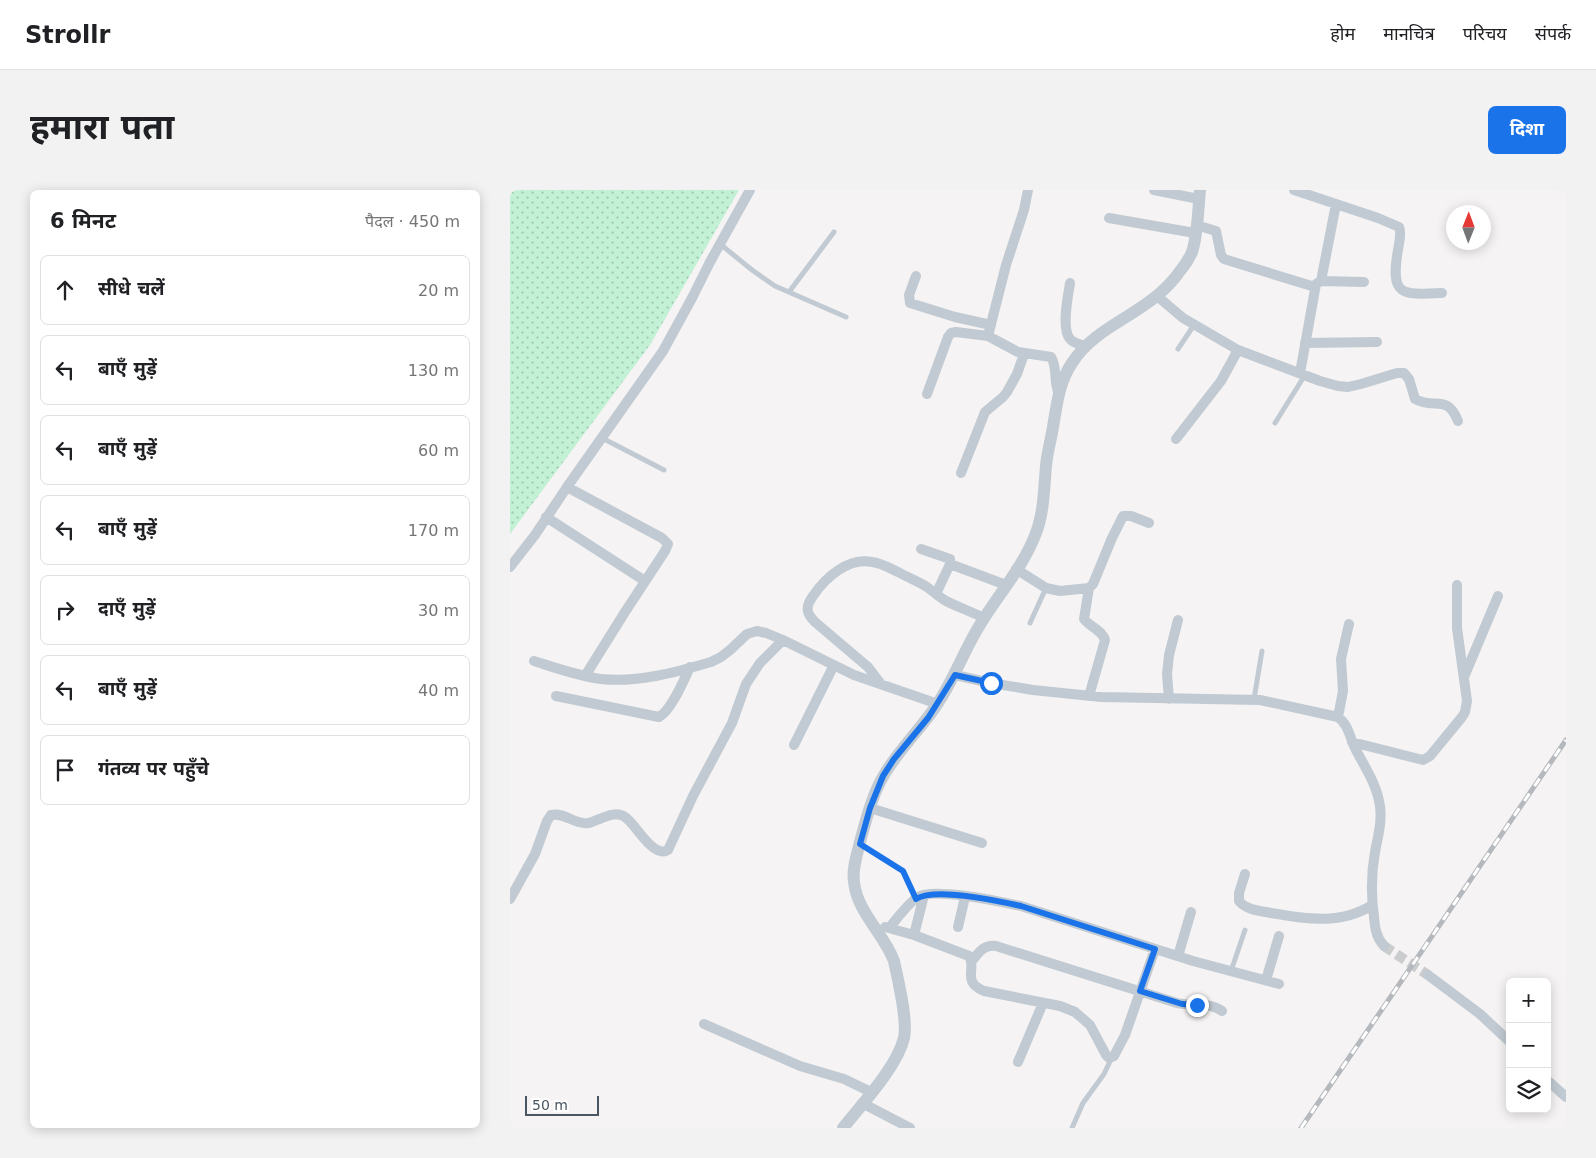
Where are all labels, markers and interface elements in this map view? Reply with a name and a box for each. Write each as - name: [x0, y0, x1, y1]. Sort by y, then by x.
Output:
- text: Strollr: [25, 21, 110, 49]
- text: होम: [1330, 23, 1355, 44]
- text: मानचित्र: [1383, 23, 1435, 44]
- text: परिचय: [1463, 23, 1507, 44]
- text: संपर्क: [1535, 23, 1571, 44]
- button: दिशा: [1488, 106, 1566, 154]
- text: हमारा पता: [30, 107, 174, 147]
- north arrow: [1446, 205, 1491, 250]
- text: 6 मिनट: [50, 209, 116, 233]
- text: पैदल · 450 m: [365, 212, 460, 231]
- icon: ahead: [51, 276, 79, 304]
- text: सीधे चलें: [98, 277, 165, 299]
- text: 20 m: [418, 281, 459, 300]
- icon: left: [51, 356, 79, 384]
- text: बाएँ मुड़ें: [98, 357, 157, 379]
- text: 130 m: [408, 361, 459, 380]
- icon: left: [51, 436, 79, 464]
- text: बाएँ मुड़ें: [98, 437, 157, 459]
- text: 60 m: [418, 441, 459, 460]
- icon: left: [51, 516, 79, 544]
- text: बाएँ मुड़ें: [98, 517, 157, 539]
- text: 170 m: [408, 521, 459, 540]
- icon: right: [51, 596, 79, 624]
- text: दाएँ मुड़ें: [98, 597, 156, 619]
- text: 30 m: [418, 601, 459, 620]
- route start: [980, 672, 1003, 695]
- icon: left: [51, 676, 79, 704]
- text: बाएँ मुड़ें: [98, 677, 157, 699]
- text: 40 m: [418, 681, 459, 700]
- icon: arrive: [51, 756, 79, 784]
- text: गंतव्य पर पहुँचे: [98, 757, 209, 779]
- map controls: [1506, 978, 1551, 1113]
- button: +: [1506, 978, 1551, 1023]
- route end: [1186, 994, 1209, 1017]
- button: −: [1506, 1023, 1551, 1068]
- button: layers: [1506, 1068, 1551, 1113]
- scale bar: [525, 1093, 599, 1116]
- text: 50 m: [532, 1097, 568, 1113]

